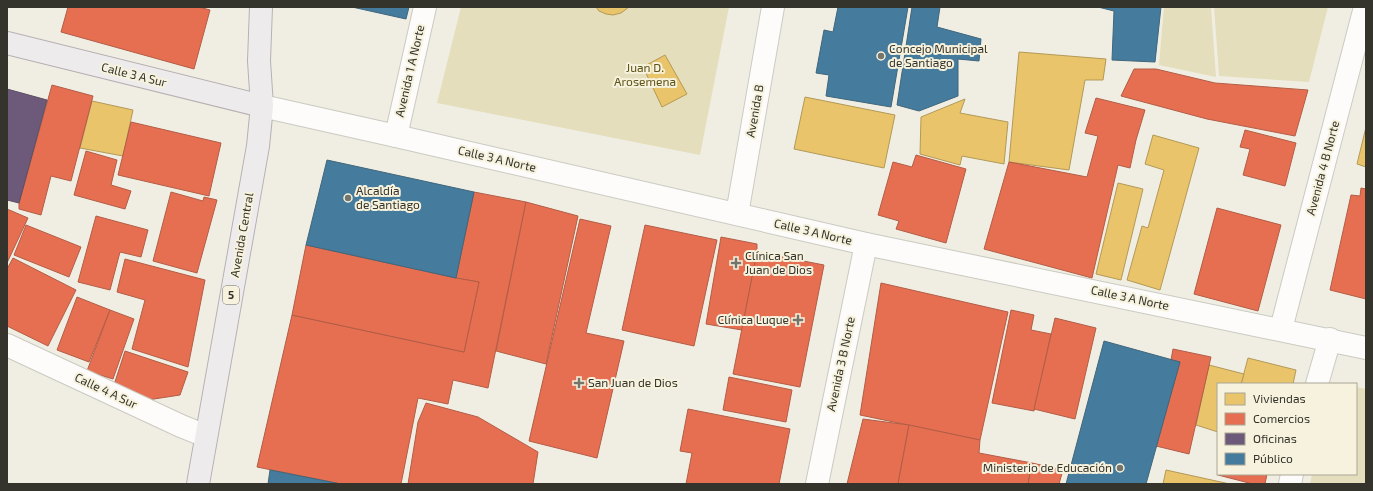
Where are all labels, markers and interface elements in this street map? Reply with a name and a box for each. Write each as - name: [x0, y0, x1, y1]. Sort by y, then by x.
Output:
- street label: Avenida 1 A Norte: [392, 23, 426, 118]
- place label: Concejo Municipal de Santiago: [889, 41, 988, 69]
- marker: Concejo Municipal de Santiago: [876, 51, 886, 61]
- street label: Calle 3 A Sur: [100, 59, 169, 89]
- park label: Juan D. Arosemena: [614, 60, 676, 88]
- street label: Avenida B: [742, 83, 766, 138]
- street label: Avenida 4 B Norte: [1303, 119, 1341, 217]
- street label: Calle 3 A Norte: [457, 142, 538, 174]
- place label: Alcaldía de Santiago: [356, 183, 420, 211]
- street label: Avenida Central: [227, 191, 255, 278]
- marker: Alcaldía de Santiago: [343, 193, 353, 203]
- street label: Calle 3 A Norte: [773, 215, 854, 247]
- place label: Clínica San Juan de Dios: [745, 248, 812, 276]
- marker: Clínica San Juan de Dios: [730, 257, 742, 269]
- street label: Calle 3 A Norte: [1090, 282, 1171, 312]
- road number: 5: [223, 286, 239, 304]
- place label: Clínica Luque: [717, 312, 789, 326]
- marker: Clínica Luque: [792, 314, 804, 326]
- street label: Avenida 3 B Norte: [823, 315, 857, 413]
- street label: Calle 4 A Sur: [73, 369, 140, 411]
- place label: San Juan de Dios: [588, 375, 678, 389]
- marker: San Juan de Dios: [573, 377, 585, 389]
- legend: [1217, 383, 1357, 475]
- text: Viviendas: [1253, 391, 1306, 405]
- text: Comercios: [1253, 411, 1310, 425]
- text: Oficinas: [1253, 431, 1297, 445]
- text: Público: [1253, 451, 1293, 465]
- place label: Ministerio de Educación: [983, 460, 1112, 474]
- marker: Ministerio de Educación: [1115, 463, 1125, 473]

